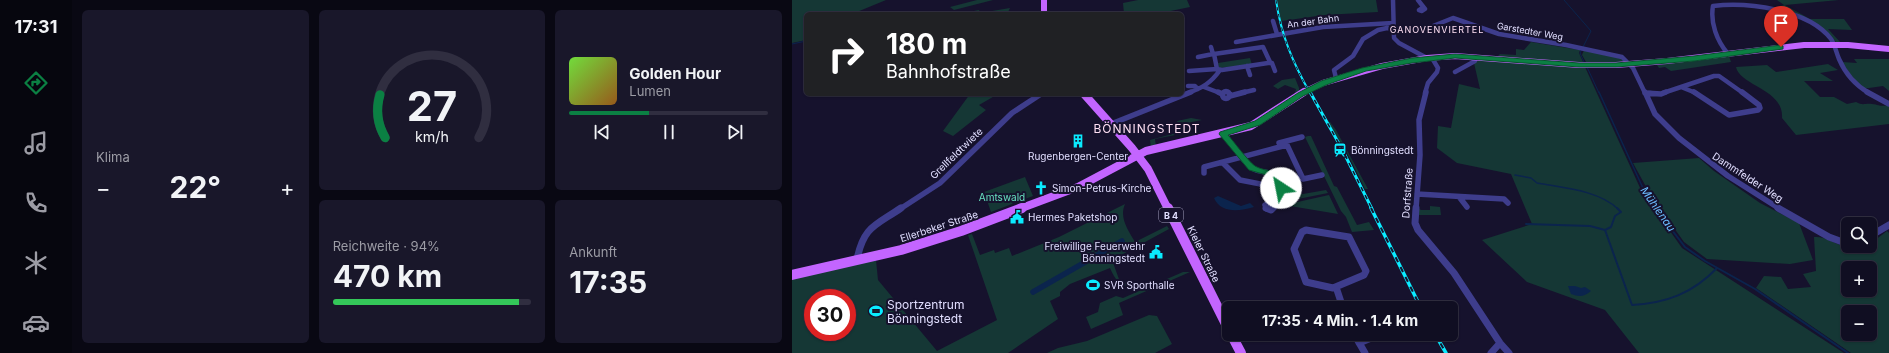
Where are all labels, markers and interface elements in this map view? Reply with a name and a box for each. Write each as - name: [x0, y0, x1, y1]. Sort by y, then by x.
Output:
- pin: [1764, 6, 1798, 47]
- street label: An der Bahn: [1286, 12, 1340, 30]
- icon: arrive: [1770, 12, 1792, 34]
- text: 17:31: [14, 16, 58, 37]
- street label: Garstedter Weg: [1496, 20, 1564, 42]
- district label: GANOVENVIERTEL: [1390, 24, 1484, 35]
- text: 180 m: [886, 27, 967, 61]
- icon: right: [820, 28, 872, 80]
- text: Bahnhofstraße: [886, 61, 1011, 82]
- text: Golden Hour: [629, 64, 721, 83]
- icon: directions: [22, 69, 50, 97]
- text: 27: [407, 81, 457, 131]
- text: Lumen: [629, 83, 671, 99]
- icon: previous: [591, 121, 613, 143]
- icon: pause: [658, 121, 680, 143]
- icon: next: [724, 121, 746, 143]
- district label: BÖNNINGSTEDT: [1093, 121, 1201, 136]
- street label: Grellfeldtwiete: [927, 125, 985, 181]
- text: km/h: [415, 128, 449, 145]
- icon: music: [22, 129, 50, 157]
- building icon: Rugenbergen-Center: [1070, 133, 1086, 149]
- station icon: Bönningstedt: [1332, 142, 1348, 158]
- place label: Bönningstedt: [1351, 144, 1414, 156]
- text: Klima: [96, 149, 130, 165]
- place label: Rugenbergen-Center: [1028, 150, 1128, 162]
- street label: Dammfelder Weg: [1710, 150, 1786, 204]
- position arrow: [1260, 167, 1302, 209]
- street label: Dorfstraße: [1399, 167, 1415, 219]
- text: 22°: [170, 169, 221, 205]
- text: −: [96, 175, 111, 201]
- text: +: [280, 175, 295, 201]
- church icon: Simon-Petrus-Kirche: [1033, 180, 1049, 196]
- place label: Simon-Petrus-Kirche: [1052, 182, 1152, 194]
- water label: Mühlenau: [1637, 184, 1679, 235]
- icon: phone: [22, 189, 50, 217]
- park label: Amtswald: [979, 191, 1025, 203]
- street label: Ellerbeker Straße: [898, 208, 980, 244]
- road number: B 4: [1159, 208, 1183, 222]
- public building icon: Hermes Paketshop: [1009, 209, 1025, 225]
- place label: Hermes Paketshop: [1028, 211, 1117, 223]
- map controls: [1841, 217, 1877, 341]
- button: search: [1841, 217, 1877, 253]
- street label: Kieler Straße: [1185, 224, 1223, 284]
- text: Reichweite · 94%: [333, 238, 440, 254]
- place label: Freiwillige Feuerwehr Bönningstedt: [1044, 240, 1146, 264]
- text: Ankunft: [569, 244, 617, 260]
- public building icon: Freiwillige Feuerwehr Bönningstedt: [1148, 244, 1164, 260]
- icon: climate: [22, 249, 50, 277]
- text: 470 km: [333, 258, 442, 294]
- button: +: [1841, 261, 1877, 297]
- text: 17:35: [569, 264, 647, 300]
- sports icon: SVR Sporthalle: [1085, 277, 1101, 293]
- place label: SVR Sporthalle: [1104, 279, 1175, 291]
- speed limit sign: 30: [804, 289, 856, 341]
- place label: Sportzentrum Bönningstedt: [887, 297, 964, 326]
- sports icon: Sportzentrum Bönningstedt: [868, 303, 884, 319]
- button: −: [1841, 305, 1877, 341]
- icon: car: [22, 309, 50, 337]
- text: 17:35 · 4 Min. · 1.4 km: [1262, 311, 1418, 330]

